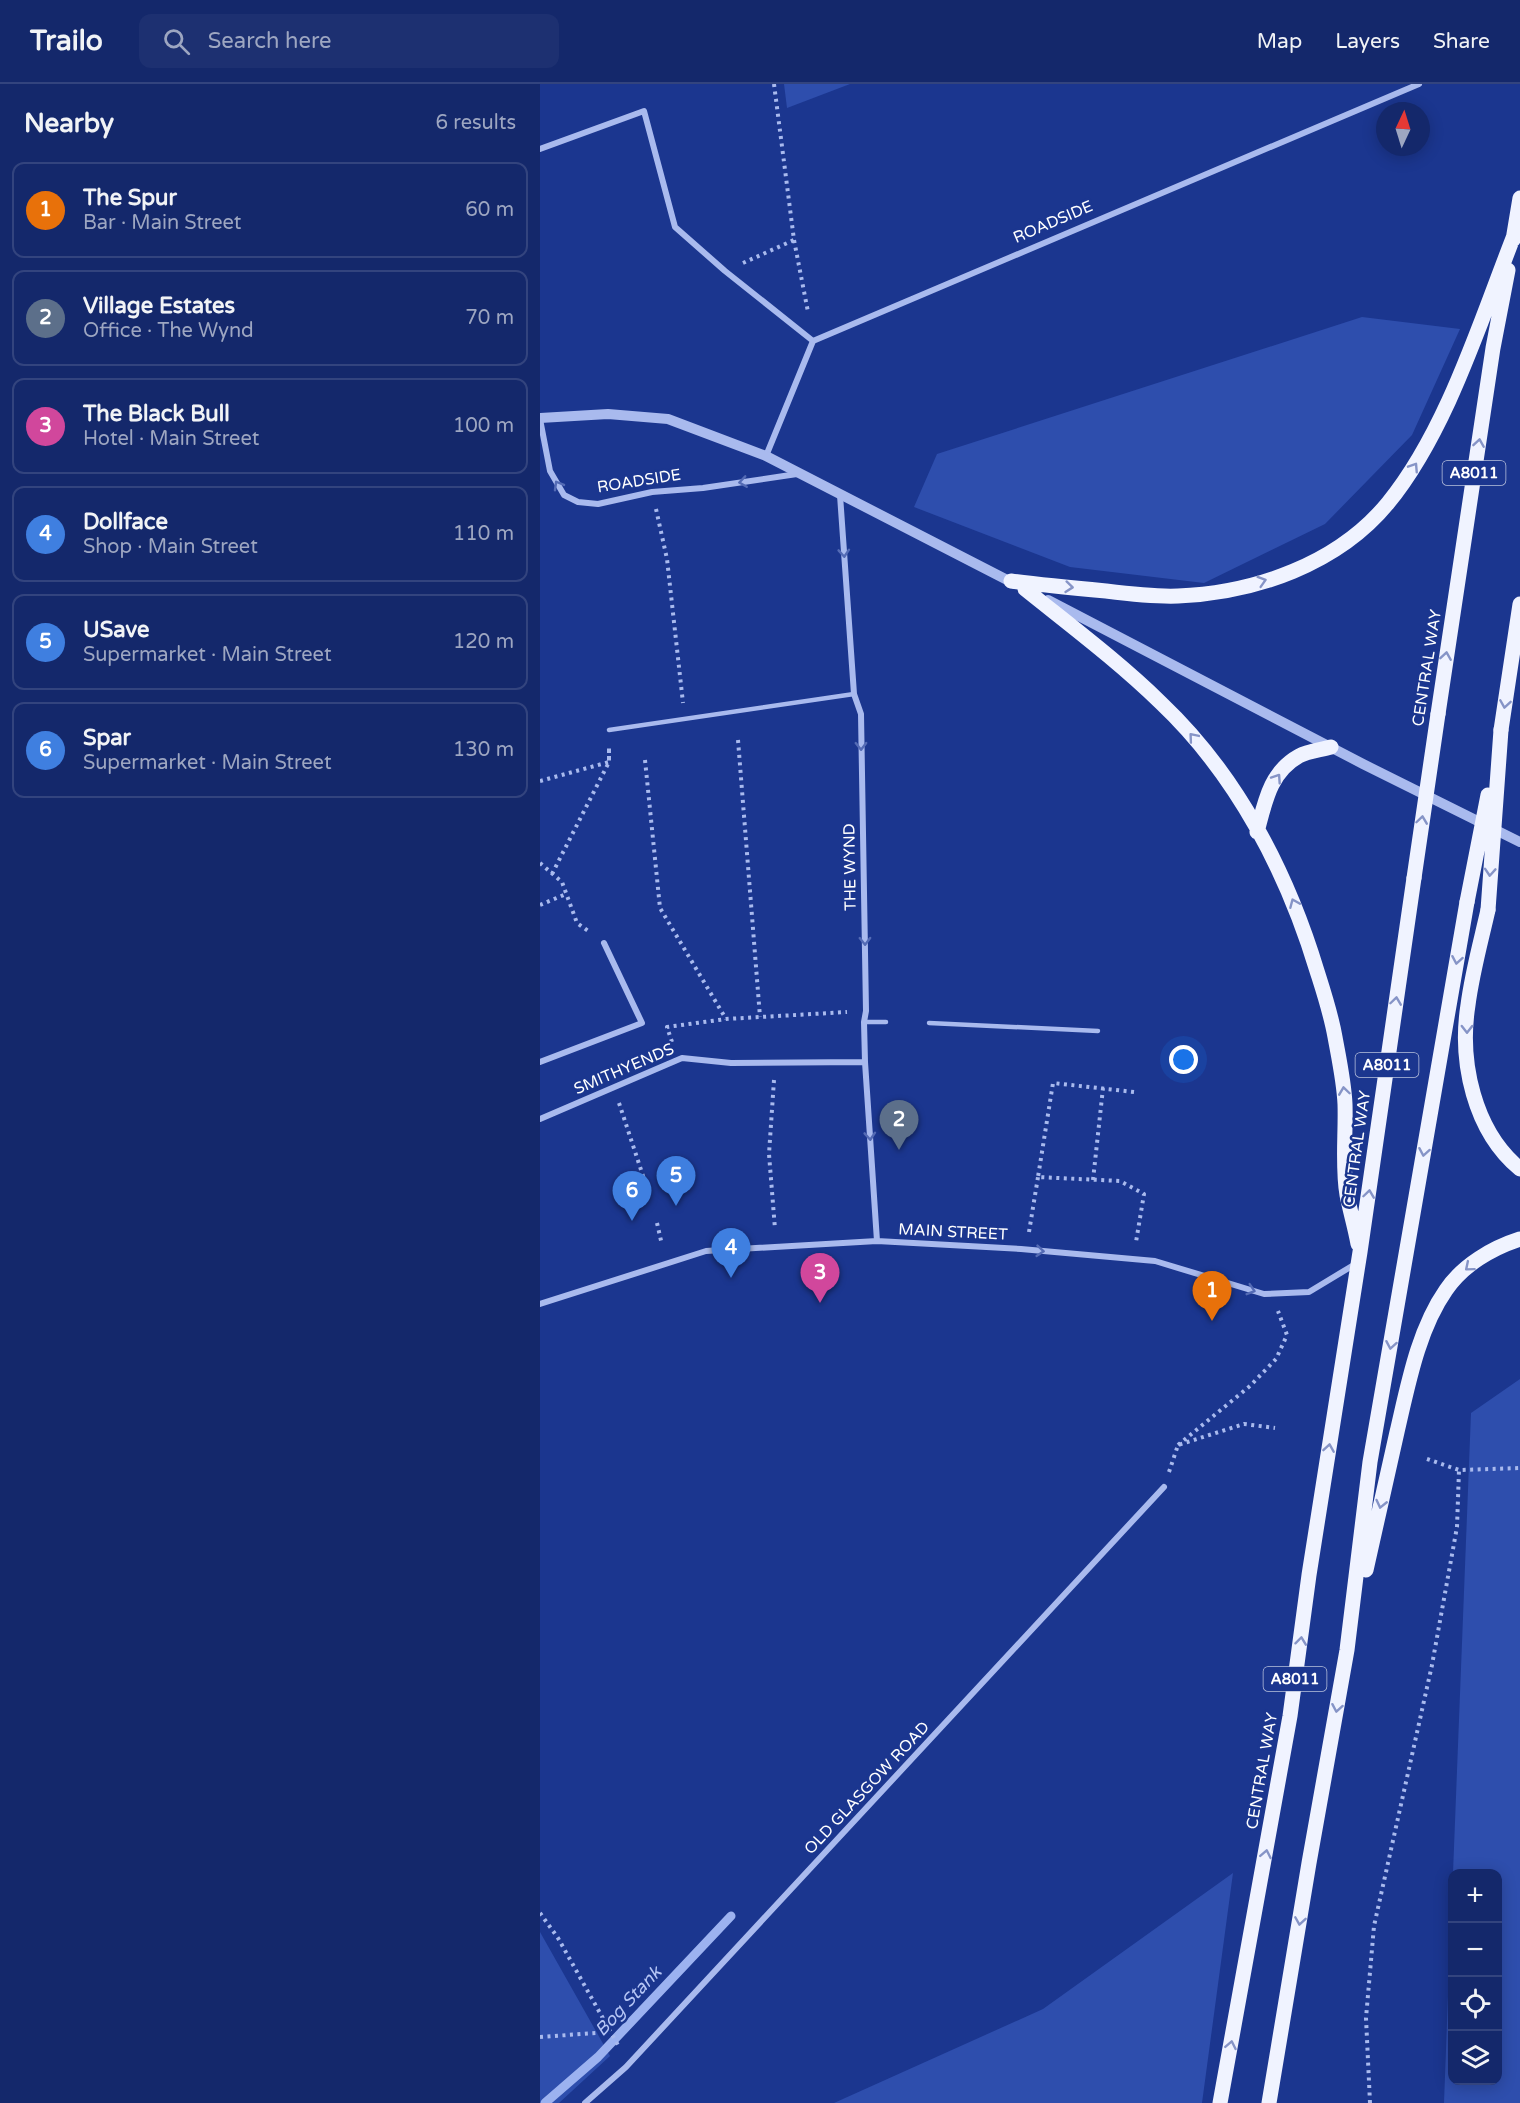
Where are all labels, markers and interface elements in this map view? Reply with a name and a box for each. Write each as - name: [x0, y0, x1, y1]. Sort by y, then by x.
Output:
- search box: [139, 14, 559, 68]
- text: Trailo: [30, 24, 103, 58]
- icon: search: [160, 25, 193, 58]
- text: Search here: [208, 28, 332, 54]
- text: Map: [1257, 29, 1302, 54]
- text: Layers: [1335, 29, 1400, 54]
- text: Share: [1433, 29, 1490, 54]
- north arrow: [1376, 102, 1430, 156]
- text: Nearby: [24, 108, 114, 139]
- text: 6 results: [436, 111, 516, 135]
- text: The Spur: [83, 185, 177, 211]
- street label: ROADSIDE: [1010, 196, 1096, 248]
- text: 1: [39, 198, 52, 222]
- text: 60 m: [465, 198, 514, 222]
- text: Bar · Main Street: [83, 211, 241, 235]
- text: Village Estates: [83, 293, 235, 319]
- text: 2: [39, 306, 52, 330]
- text: 70 m: [465, 306, 514, 330]
- text: Office · The Wynd: [83, 319, 254, 343]
- text: The Black Bull: [83, 401, 230, 427]
- text: 3: [39, 414, 52, 438]
- text: 100 m: [453, 414, 514, 438]
- text: Hotel · Main Street: [83, 427, 259, 451]
- one-way arrow: [1472, 438, 1484, 447]
- road number: A8011: [1442, 461, 1506, 485]
- one-way arrow: [1407, 463, 1418, 474]
- street label: ROADSIDE: [596, 464, 682, 498]
- one-way arrow: [738, 475, 748, 488]
- one-way arrow: [553, 481, 565, 491]
- text: Dollface: [83, 509, 168, 535]
- text: 4: [39, 522, 52, 546]
- text: 110 m: [453, 522, 514, 546]
- text: Shop · Main Street: [83, 535, 258, 559]
- one-way arrow: [838, 548, 851, 557]
- one-way arrow: [1256, 576, 1267, 588]
- one-way arrow: [1064, 581, 1073, 593]
- street label: CENTRAL WAY: [1408, 608, 1446, 728]
- text: USave: [83, 617, 149, 643]
- text: 5: [39, 630, 52, 654]
- text: 120 m: [453, 630, 514, 654]
- text: Supermarket · Main Street: [83, 643, 332, 667]
- one-way arrow: [1440, 652, 1452, 661]
- one-way arrow: [1499, 699, 1511, 708]
- text: Spar: [83, 725, 131, 751]
- one-way arrow: [1189, 733, 1200, 744]
- text: 6: [39, 738, 52, 762]
- text: 130 m: [453, 738, 514, 762]
- one-way arrow: [855, 742, 868, 751]
- text: Supermarket · Main Street: [83, 751, 332, 775]
- one-way arrow: [1269, 773, 1280, 784]
- one-way arrow: [1416, 816, 1428, 825]
- street label: THE WYND: [839, 823, 861, 911]
- one-way arrow: [1484, 867, 1497, 876]
- one-way arrow: [1289, 898, 1301, 909]
- one-way arrow: [859, 937, 871, 946]
- one-way arrow: [1451, 955, 1464, 965]
- one-way arrow: [1390, 997, 1402, 1006]
- one-way arrow: [1460, 1025, 1473, 1034]
- street label: SMITHYENDS: [571, 1039, 677, 1099]
- your location: [1169, 1045, 1198, 1074]
- road number: A8011: [1356, 1053, 1418, 1077]
- one-way arrow: [1338, 1086, 1350, 1095]
- street label: CENTRAL WAY: [1339, 1089, 1375, 1209]
- pin: 2: [880, 1100, 918, 1150]
- one-way arrow: [863, 1131, 876, 1140]
- one-way arrow: [1418, 1148, 1430, 1157]
- pin: 5: [656, 1156, 696, 1206]
- pin: 6: [612, 1172, 652, 1221]
- one-way arrow: [1362, 1190, 1374, 1199]
- street label: MAIN STREET: [898, 1219, 1008, 1245]
- pin: 4: [712, 1228, 750, 1278]
- one-way arrow: [1035, 1244, 1045, 1257]
- pin: 3: [800, 1254, 840, 1303]
- one-way arrow: [1465, 1259, 1476, 1270]
- pin: 1: [1192, 1272, 1232, 1321]
- one-way arrow: [1245, 1283, 1256, 1295]
- one-way arrow: [1385, 1340, 1397, 1349]
- one-way arrow: [1323, 1443, 1335, 1452]
- one-way arrow: [1375, 1499, 1388, 1509]
- one-way arrow: [1294, 1636, 1307, 1645]
- road number: A8011: [1264, 1667, 1326, 1691]
- one-way arrow: [1331, 1702, 1344, 1712]
- street label: CENTRAL WAY: [1242, 1711, 1282, 1831]
- street label: OLD GLASGOW ROAD: [800, 1717, 934, 1859]
- one-way arrow: [1259, 1849, 1272, 1859]
- map controls: [1448, 1869, 1502, 2085]
- button: +: [1448, 1869, 1502, 1923]
- one-way arrow: [1294, 1916, 1306, 1925]
- button: −: [1448, 1923, 1502, 1977]
- water label: Bog Stank: [590, 1961, 667, 2041]
- button: locate: [1448, 1977, 1502, 2031]
- button: layers: [1448, 2031, 1502, 2085]
- one-way arrow: [1224, 2041, 1237, 2051]

